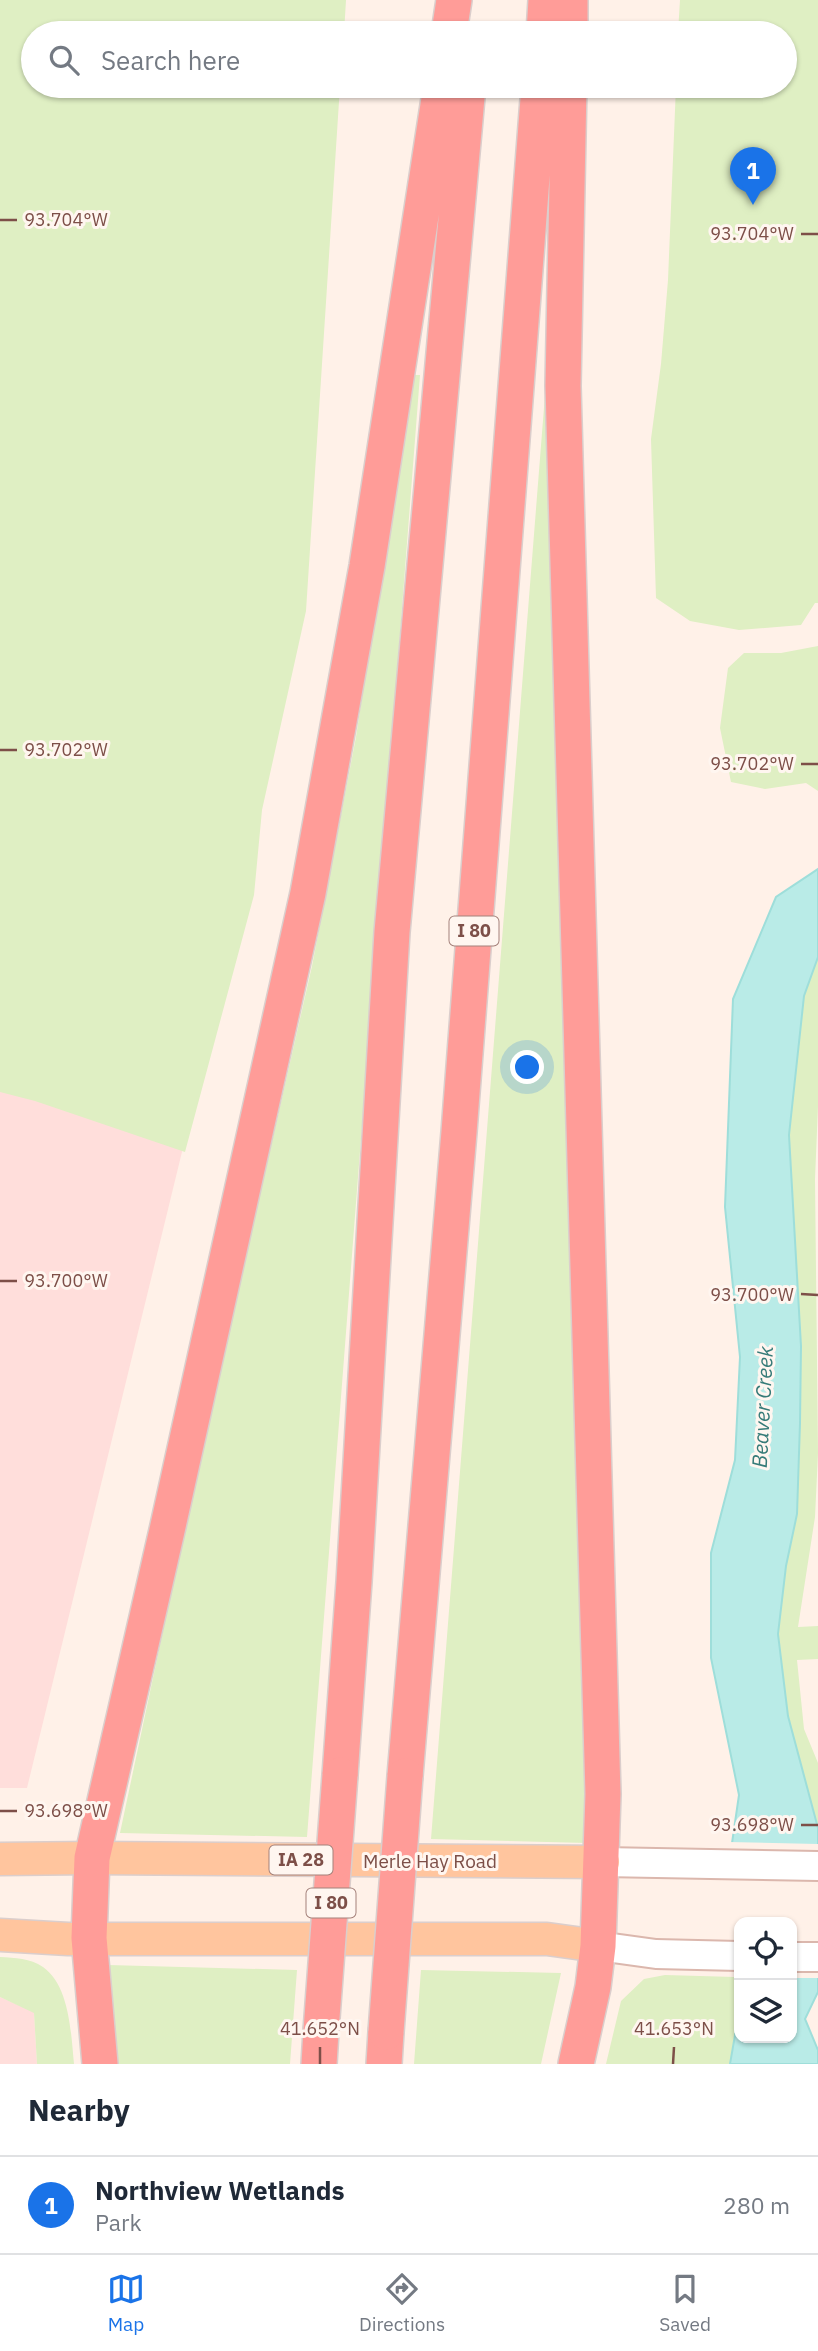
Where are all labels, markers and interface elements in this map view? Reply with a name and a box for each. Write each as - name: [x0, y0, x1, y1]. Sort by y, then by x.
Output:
- search box: [21, 21, 797, 98]
- icon: search: [45, 41, 83, 79]
- text: Search here: [101, 43, 240, 77]
- pin: 1: [730, 147, 776, 205]
- text: 93.704°W: [24, 208, 108, 231]
- text: 93.704°W: [710, 222, 794, 245]
- text: 93.702°W: [24, 738, 108, 761]
- text: 93.702°W: [710, 752, 794, 775]
- road number: I 80: [449, 916, 498, 946]
- your location: [510, 1050, 544, 1084]
- text: 93.700°W: [24, 1269, 108, 1292]
- text: 93.700°W: [710, 1283, 794, 1306]
- water label: Beaver Creek: [745, 1344, 779, 1468]
- text: 93.698°W: [24, 1799, 108, 1822]
- text: 93.698°W: [710, 1813, 794, 1836]
- road number: IA 28: [270, 1846, 332, 1874]
- street label: Merle Hay Road: [363, 1849, 497, 1873]
- road number: I 80: [306, 1888, 356, 1917]
- map controls: [734, 1917, 797, 2043]
- button: locate: [734, 1917, 797, 1980]
- button: layers: [734, 1980, 797, 2043]
- text: 41.652°N: [280, 2017, 360, 2040]
- text: 41.653°N: [634, 2017, 714, 2040]
- text: Nearby: [28, 2090, 130, 2129]
- text: Northview Wetlands: [95, 2173, 345, 2207]
- text: 1: [44, 2190, 58, 2220]
- text: 280 m: [723, 2190, 790, 2220]
- text: Park: [95, 2207, 142, 2237]
- tab: Map: [107, 2270, 145, 2336]
- tab: Directions: [359, 2270, 445, 2336]
- tab: Saved: [659, 2270, 711, 2336]

